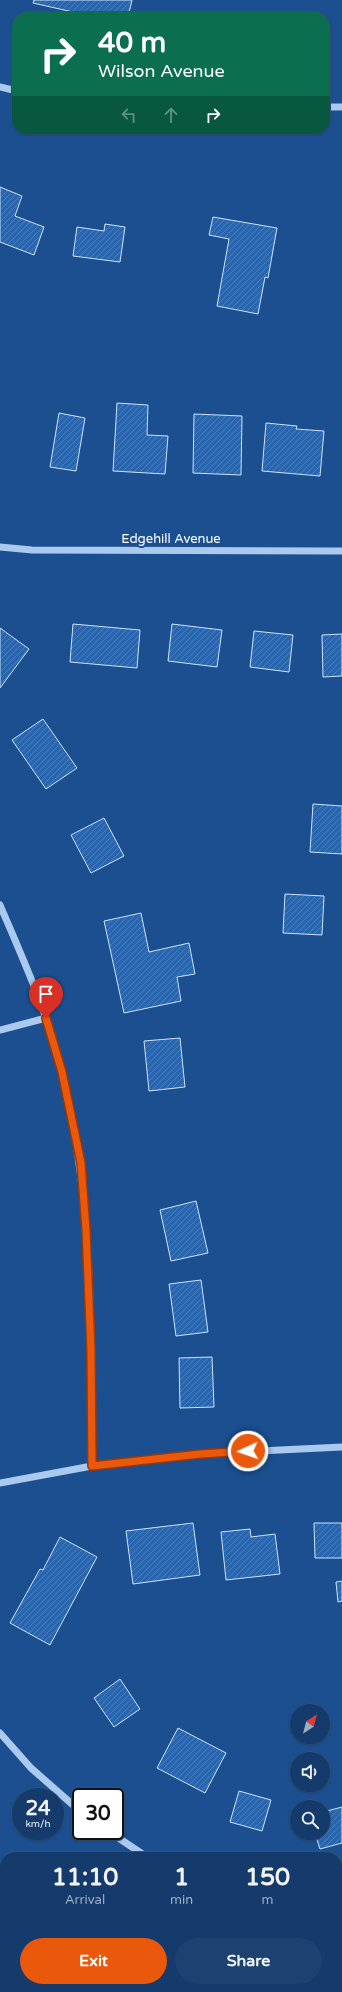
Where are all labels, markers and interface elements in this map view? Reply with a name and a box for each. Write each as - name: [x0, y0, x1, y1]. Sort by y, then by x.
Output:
- text: 40 m: [98, 26, 166, 60]
- icon: right: [32, 28, 84, 80]
- text: Wilson Avenue: [98, 60, 225, 82]
- icon: left: [118, 104, 140, 126]
- icon: ahead: [160, 104, 182, 126]
- icon: right: [202, 104, 224, 126]
- street label: Edgehill Avenue: [121, 531, 221, 547]
- pin: [29, 977, 63, 1018]
- icon: arrive: [35, 983, 57, 1005]
- position arrow: [227, 1430, 269, 1472]
- north arrow: [290, 1704, 330, 1744]
- map controls: [290, 1704, 330, 1840]
- button: sound: [290, 1752, 330, 1792]
- speed limit sign: 30: [72, 1788, 124, 1840]
- text: 24: [25, 1797, 51, 1821]
- button: search: [290, 1800, 330, 1840]
- text: km/h: [25, 1818, 51, 1830]
- text: 11:10: [52, 1863, 118, 1892]
- text: 1: [174, 1863, 189, 1892]
- text: 150: [245, 1863, 290, 1892]
- text: Arrival: [65, 1892, 105, 1908]
- text: min: [170, 1892, 193, 1908]
- text: m: [262, 1892, 274, 1908]
- button: Exit: [20, 1938, 167, 1984]
- button: Share: [175, 1938, 322, 1984]

